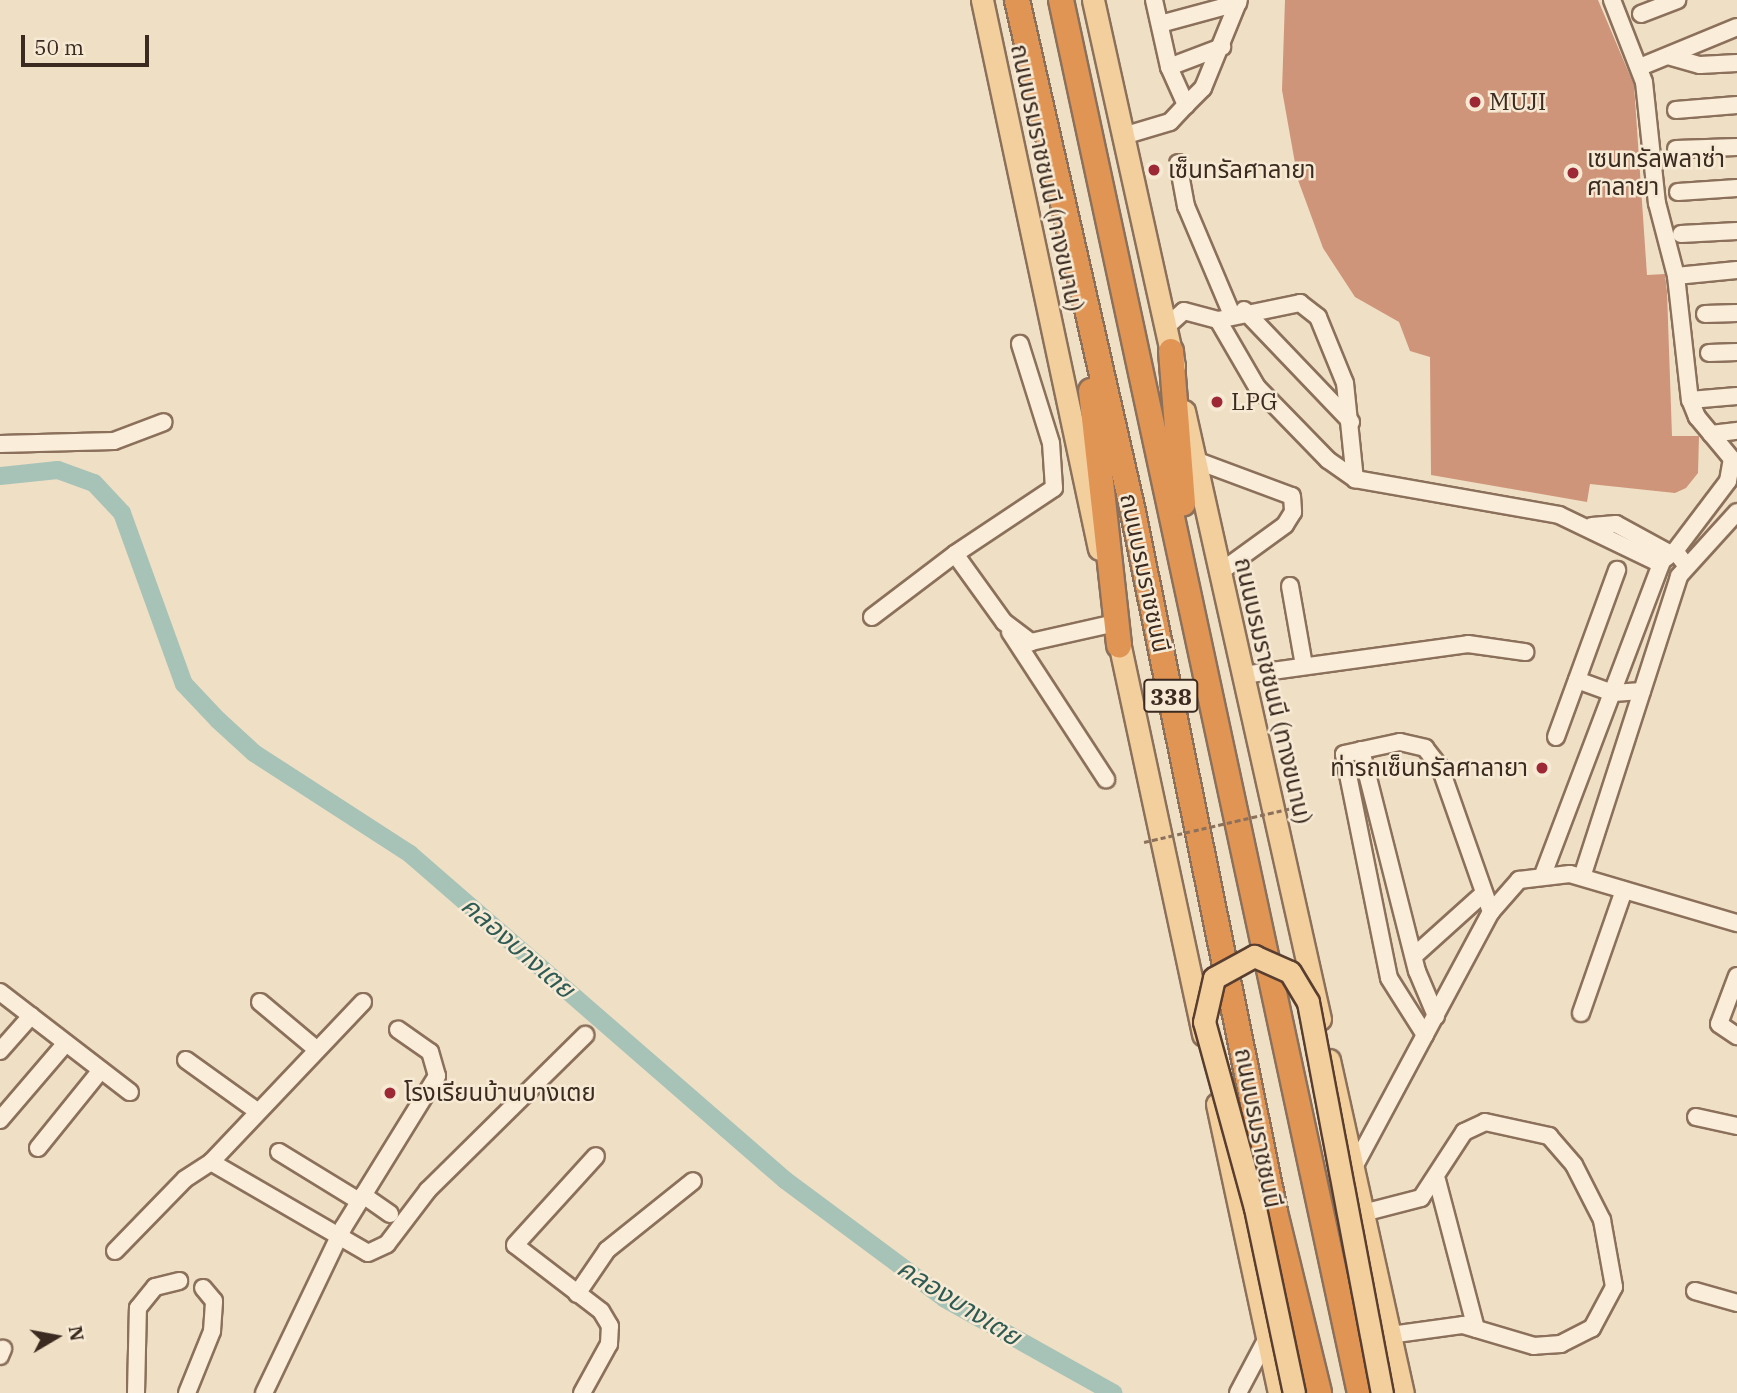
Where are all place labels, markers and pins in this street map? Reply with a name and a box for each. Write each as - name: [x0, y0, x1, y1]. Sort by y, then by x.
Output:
- place label: MUJI: [1489, 88, 1546, 116]
- marker: MUJI: [1467, 94, 1483, 110]
- place label: เซนทรัลพลาซ่า ศาลายา: [1587, 145, 1725, 201]
- place label: เซ็นทรัลศาลายา: [1168, 156, 1315, 184]
- marker: เซ็นทรัลศาลายา: [1146, 162, 1162, 178]
- marker: เซนทรัลพลาซ่า ศาลายา: [1565, 165, 1581, 181]
- place label: LPG: [1231, 388, 1278, 416]
- marker: LPG: [1209, 394, 1225, 410]
- place label: ท่ารถเซ็นทรัลศาลายา: [1330, 754, 1528, 782]
- marker: ท่ารถเซ็นทรัลศาลายา: [1534, 760, 1550, 776]
- place label: โรงเรียนบ้านบางเตย: [404, 1079, 596, 1107]
- marker: โรงเรียนบ้านบางเตย: [382, 1085, 398, 1101]

